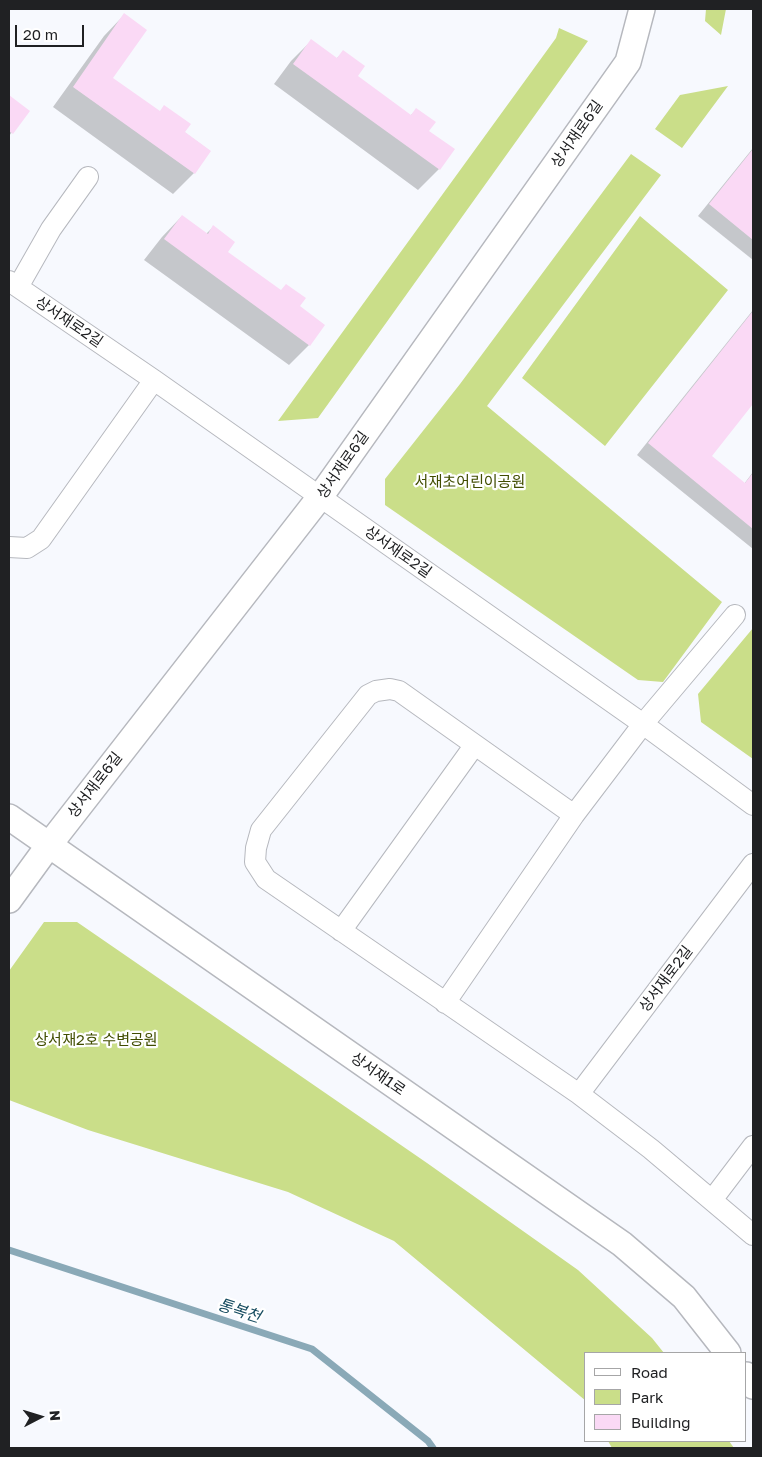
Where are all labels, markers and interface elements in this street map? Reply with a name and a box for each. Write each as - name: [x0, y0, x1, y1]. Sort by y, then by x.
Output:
- scale bar: [18, 15, 86, 47]
- text: 20 m: [23, 25, 58, 43]
- street label: 상서재로6길: [547, 97, 607, 171]
- street label: 상서재로2길: [32, 293, 106, 351]
- street label: 상서재로6길: [313, 428, 373, 502]
- park label: 서재초어린이공원: [415, 473, 525, 491]
- street label: 상서재로2길: [361, 522, 435, 582]
- street label: 상서재로6길: [64, 749, 126, 821]
- street label: 상서재로2길: [635, 943, 697, 1015]
- park label: 상서재2호 수변공원: [35, 1031, 157, 1049]
- street label: 상서재1로: [347, 1049, 409, 1099]
- water label: 통복천: [215, 1295, 263, 1327]
- legend: [584, 1352, 747, 1442]
- text: Road: [631, 1363, 668, 1381]
- text: Park: [631, 1388, 663, 1406]
- north arrow: [15, 1392, 65, 1442]
- text: N: [47, 1410, 64, 1422]
- text: Building: [631, 1413, 691, 1431]

